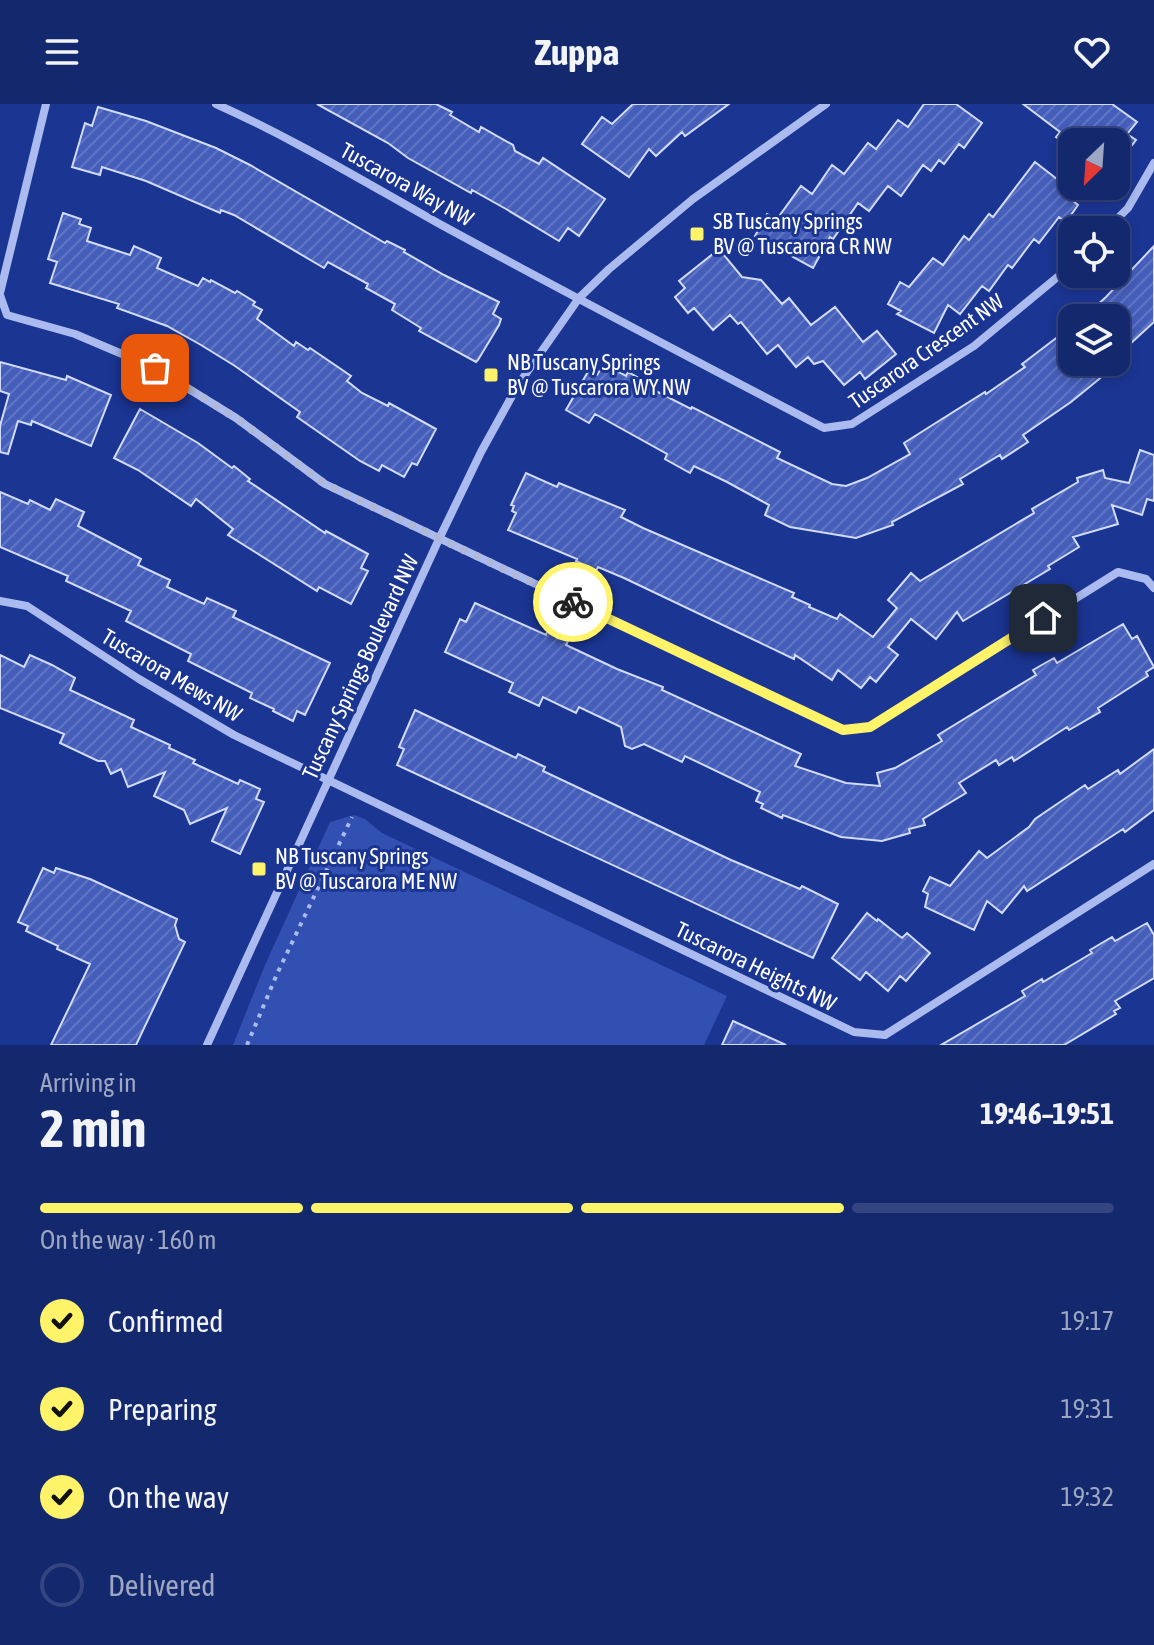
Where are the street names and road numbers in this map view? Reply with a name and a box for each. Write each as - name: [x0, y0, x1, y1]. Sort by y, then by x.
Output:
- street label: Tuscarora Way NW: [336, 137, 478, 231]
- street label: Tuscarora Crescent NW: [844, 288, 1008, 414]
- street label: Tuscany Springs Boulevard NW: [296, 550, 424, 783]
- street label: Tuscarora Mews NW: [97, 623, 247, 727]
- street label: Tuscarora Heights NW: [671, 916, 841, 1016]

